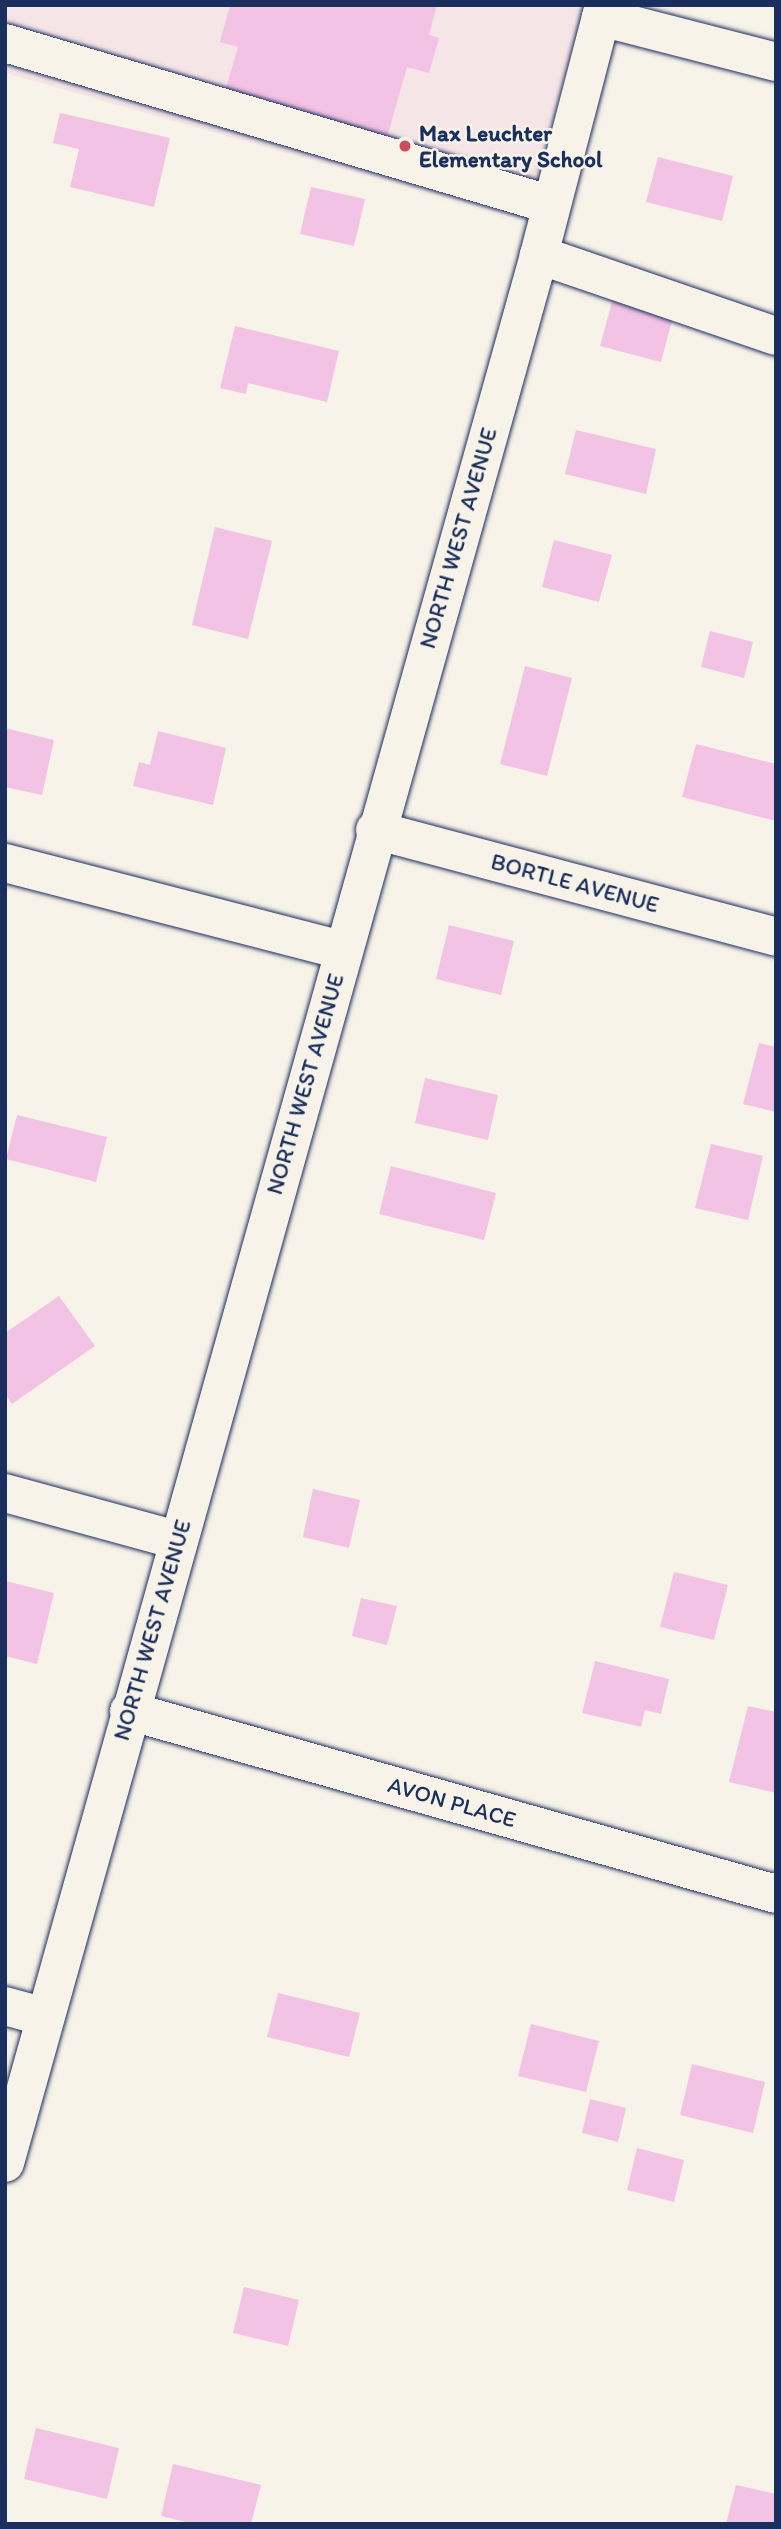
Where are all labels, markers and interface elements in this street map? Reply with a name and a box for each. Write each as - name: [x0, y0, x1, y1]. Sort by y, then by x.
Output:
- place label: Max Leuchter Elementary School: [419, 119, 602, 173]
- marker: Max Leuchter Elementary School: [397, 138, 413, 154]
- street label: NORTH WEST AVENUE: [413, 425, 503, 651]
- street label: BORTLE AVENUE: [488, 847, 662, 919]
- street label: NORTH WEST AVENUE: [260, 971, 350, 1197]
- street label: NORTH WEST AVENUE: [107, 1517, 197, 1743]
- street label: AVON PLACE: [385, 1771, 519, 1833]

